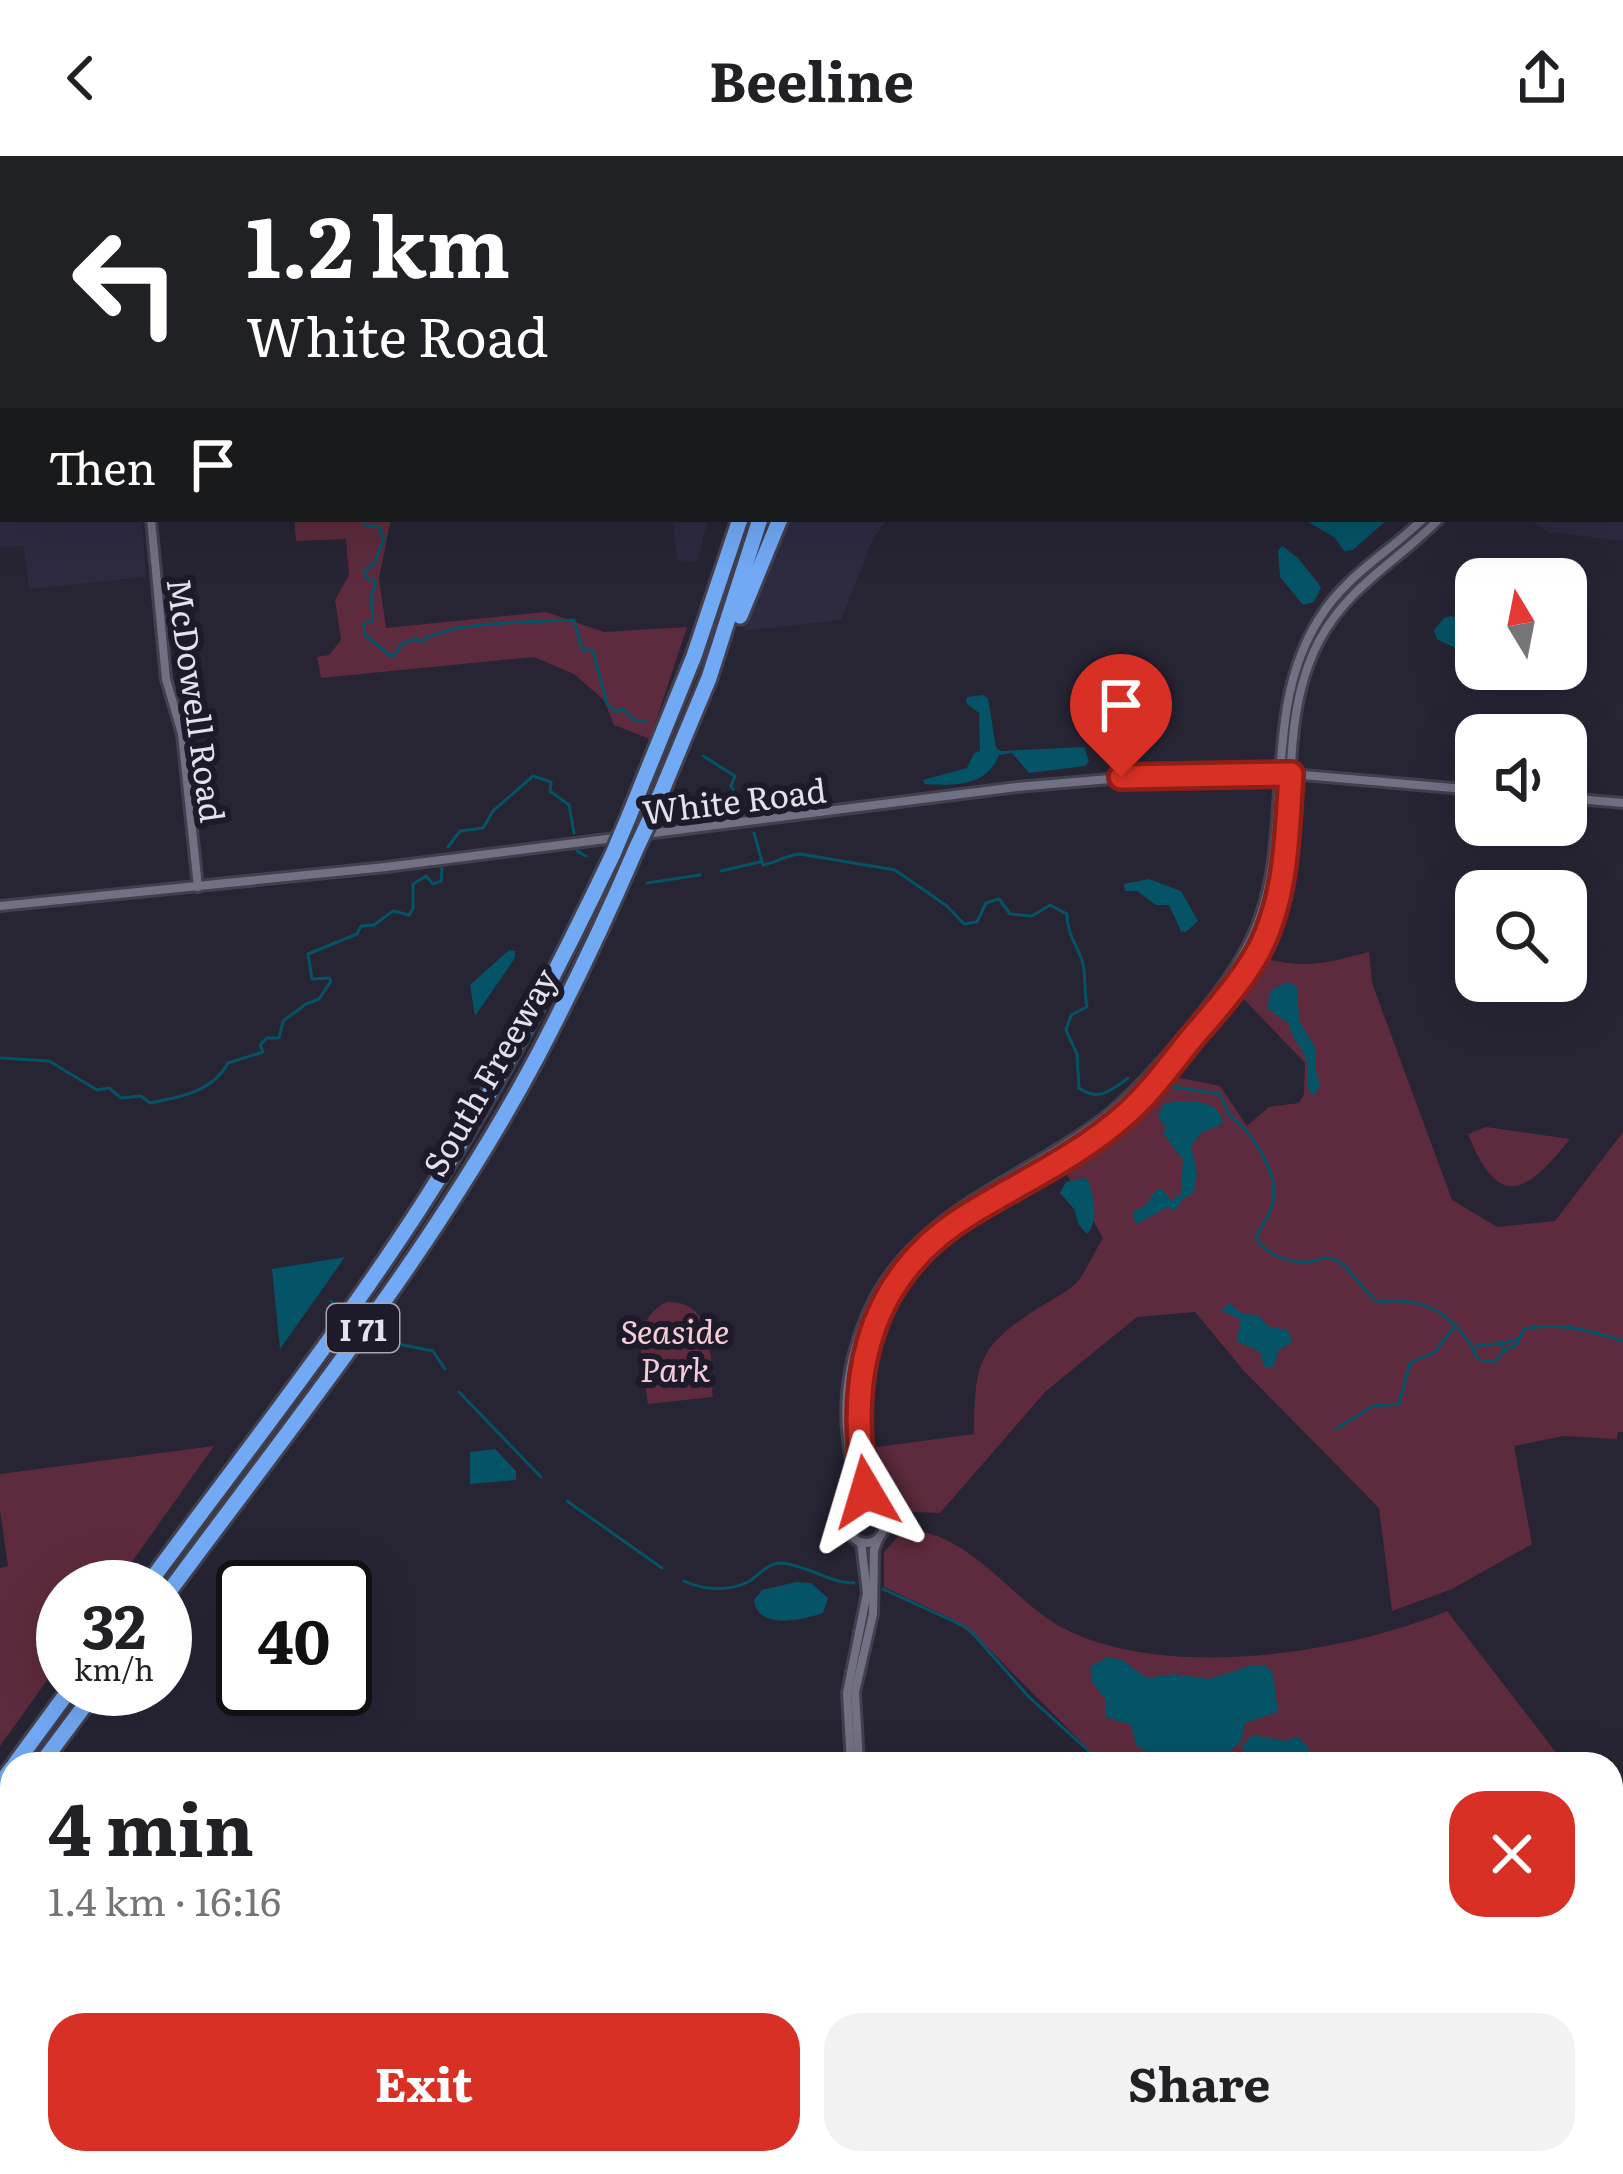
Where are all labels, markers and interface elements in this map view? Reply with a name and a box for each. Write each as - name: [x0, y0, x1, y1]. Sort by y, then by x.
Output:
- text: Beeline: [709, 38, 914, 119]
- icon: back: [48, 45, 114, 111]
- icon: share: [1509, 45, 1575, 111]
- text: 1.2 km: [246, 179, 510, 304]
- icon: left: [48, 204, 204, 360]
- text: White Road: [246, 293, 549, 374]
- text: Then: [48, 432, 156, 499]
- icon: arrive: [180, 432, 246, 498]
- north arrow: [1455, 558, 1587, 690]
- map controls: [1455, 558, 1587, 1002]
- street label: McDowell Road: [157, 575, 239, 825]
- pin: [1070, 654, 1172, 777]
- icon: arrive: [1088, 672, 1154, 738]
- button: sound: [1455, 714, 1587, 846]
- street label: White Road: [639, 763, 829, 835]
- button: search: [1455, 870, 1587, 1002]
- street label: South Freeway: [409, 958, 567, 1184]
- road number: I 71: [327, 1304, 399, 1352]
- park label: Seaside Park: [620, 1305, 730, 1392]
- position arrow: [803, 1429, 929, 1555]
- speed limit sign: 40: [216, 1560, 372, 1716]
- text: 32: [82, 1578, 146, 1667]
- text: km/h: [74, 1646, 154, 1690]
- text: 4 min: [48, 1771, 254, 1878]
- button: close: [1449, 1791, 1575, 1917]
- text: 1.4 km · 16:16: [48, 1870, 281, 1928]
- button: Exit: [48, 2013, 800, 2151]
- button: Share: [824, 2013, 1575, 2151]

